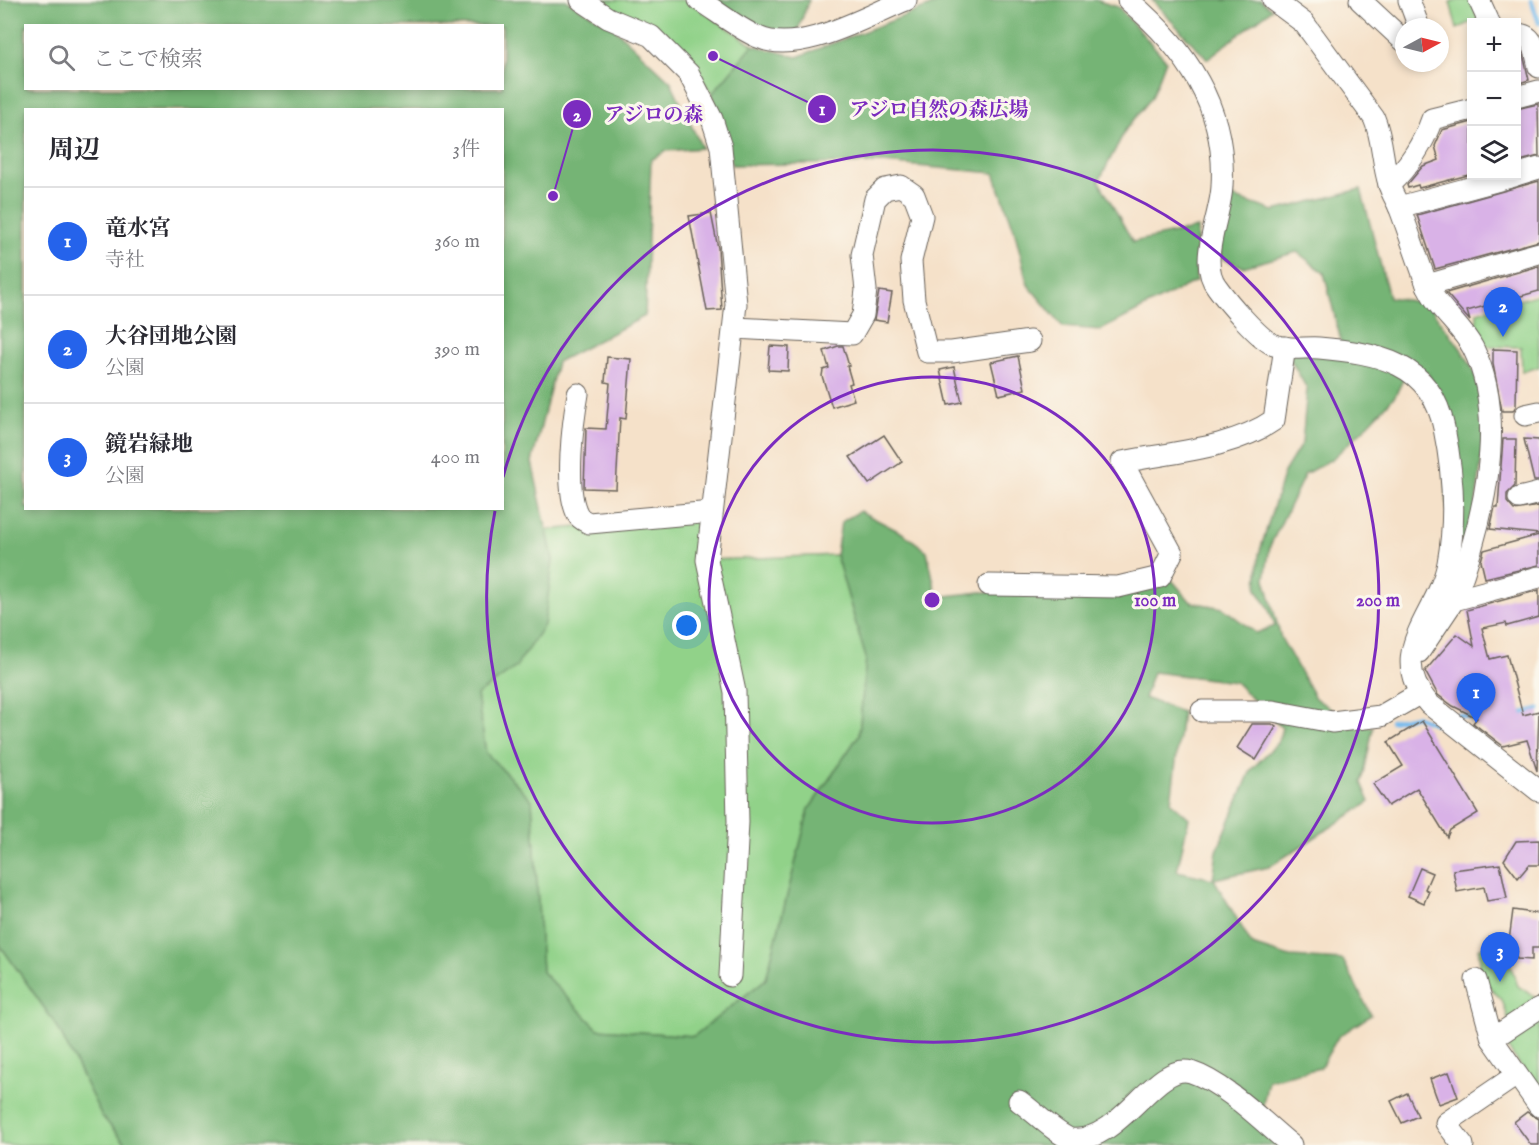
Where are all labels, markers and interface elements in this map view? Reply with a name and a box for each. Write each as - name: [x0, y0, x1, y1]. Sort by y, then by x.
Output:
- north arrow: [1395, 18, 1449, 72]
- map controls: [1467, 18, 1521, 180]
- button: +: [1467, 18, 1521, 72]
- search box: [24, 24, 504, 90]
- icon: search: [45, 41, 78, 74]
- text: ここで検索: [93, 46, 203, 74]
- button: −: [1467, 72, 1521, 126]
- callout: アジロ自然の森広場: [807, 90, 1041, 128]
- callout: アジロの森: [562, 95, 716, 133]
- text: アジロ自然の森広場: [849, 98, 1029, 123]
- text: 1: [819, 99, 826, 122]
- text: アジロの森: [604, 103, 704, 128]
- text: 2: [573, 105, 582, 128]
- button: layers: [1467, 126, 1521, 180]
- text: 周辺: [48, 134, 100, 167]
- text: 3件: [453, 137, 480, 162]
- text: 竜水宮: [105, 215, 171, 243]
- text: 1: [64, 229, 71, 254]
- text: 360 m: [434, 229, 480, 254]
- text: 寺社: [105, 248, 145, 273]
- pin: 2: [1484, 288, 1522, 337]
- text: 大谷団地公園: [105, 323, 237, 351]
- text: 2: [63, 337, 72, 362]
- text: 390 m: [434, 337, 480, 362]
- text: 公園: [105, 356, 145, 381]
- text: 鏡岩緑地: [105, 431, 193, 459]
- text: 3: [64, 445, 71, 470]
- text: 400 m: [431, 445, 480, 470]
- text: 公園: [105, 464, 145, 489]
- centre of rings: [922, 590, 942, 610]
- text: 100 m: [1134, 590, 1176, 613]
- text: 200 m: [1356, 590, 1400, 613]
- your location: [672, 611, 701, 640]
- pin: 1: [1456, 674, 1496, 723]
- pin: 3: [1480, 932, 1520, 982]

